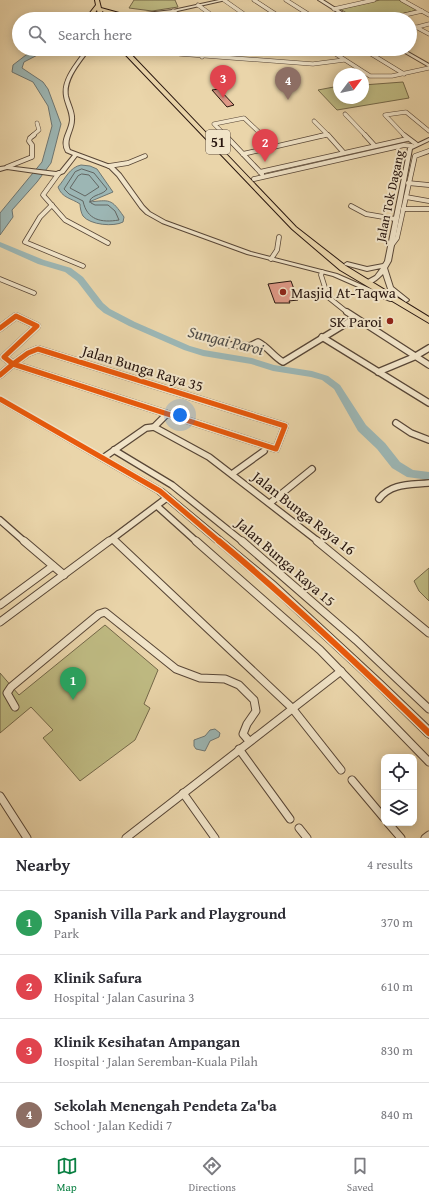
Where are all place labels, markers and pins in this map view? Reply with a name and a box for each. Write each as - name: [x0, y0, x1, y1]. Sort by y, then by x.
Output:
- pin: 3: [210, 65, 236, 98]
- pin: 4: [275, 67, 301, 100]
- pin: 2: [252, 129, 278, 162]
- place label: Masjid At-Taqwa: [291, 282, 396, 303]
- marker: Masjid At-Taqwa: [278, 287, 288, 297]
- place label: SK Paroi: [330, 311, 382, 332]
- marker: SK Paroi: [385, 316, 395, 326]
- pin: 1: [60, 667, 86, 700]

